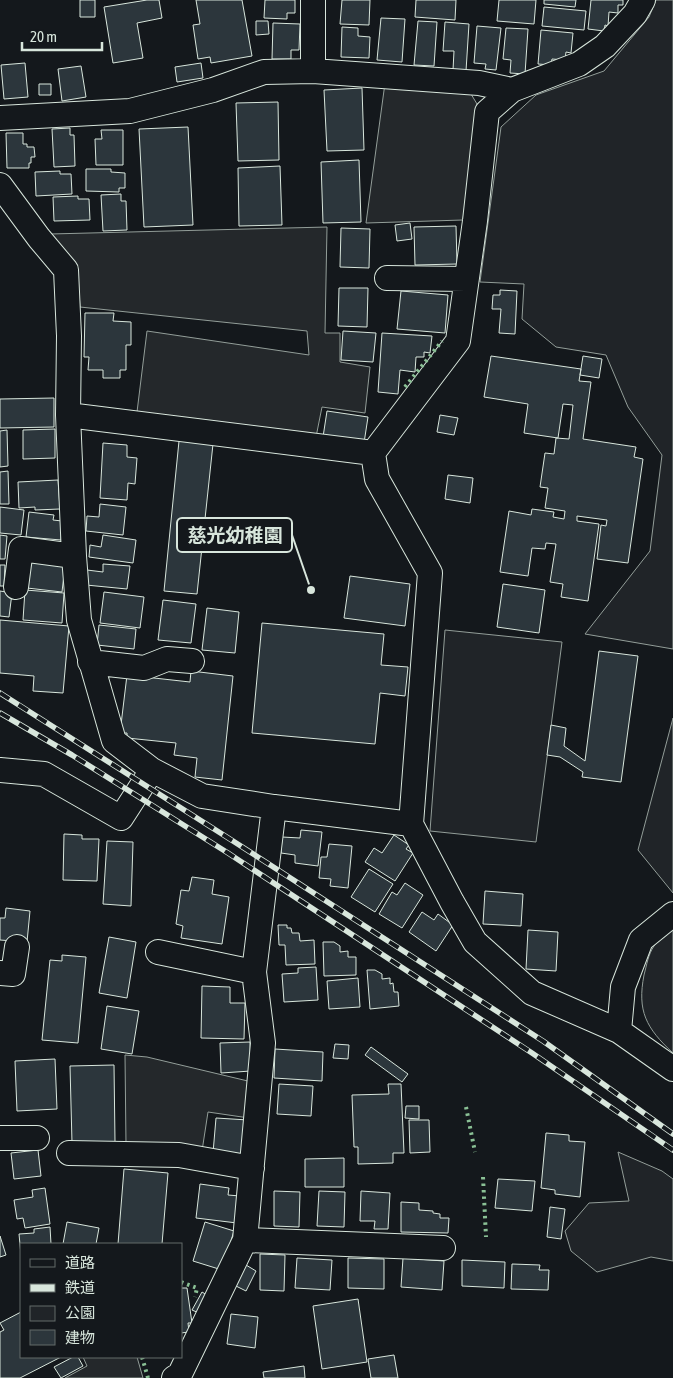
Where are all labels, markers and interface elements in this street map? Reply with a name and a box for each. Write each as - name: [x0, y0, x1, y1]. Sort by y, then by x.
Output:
- scale bar: [22, 20, 102, 52]
- text: 20 m: [30, 28, 57, 45]
- callout: 慈光幼稚園: [177, 518, 292, 552]
- text: 慈光幼稚園: [187, 524, 283, 546]
- legend: [20, 1243, 182, 1358]
- text: 道路: [65, 1254, 95, 1271]
- text: 鉄道: [65, 1279, 95, 1296]
- text: 公園: [65, 1304, 95, 1321]
- text: 建物: [65, 1329, 95, 1346]

